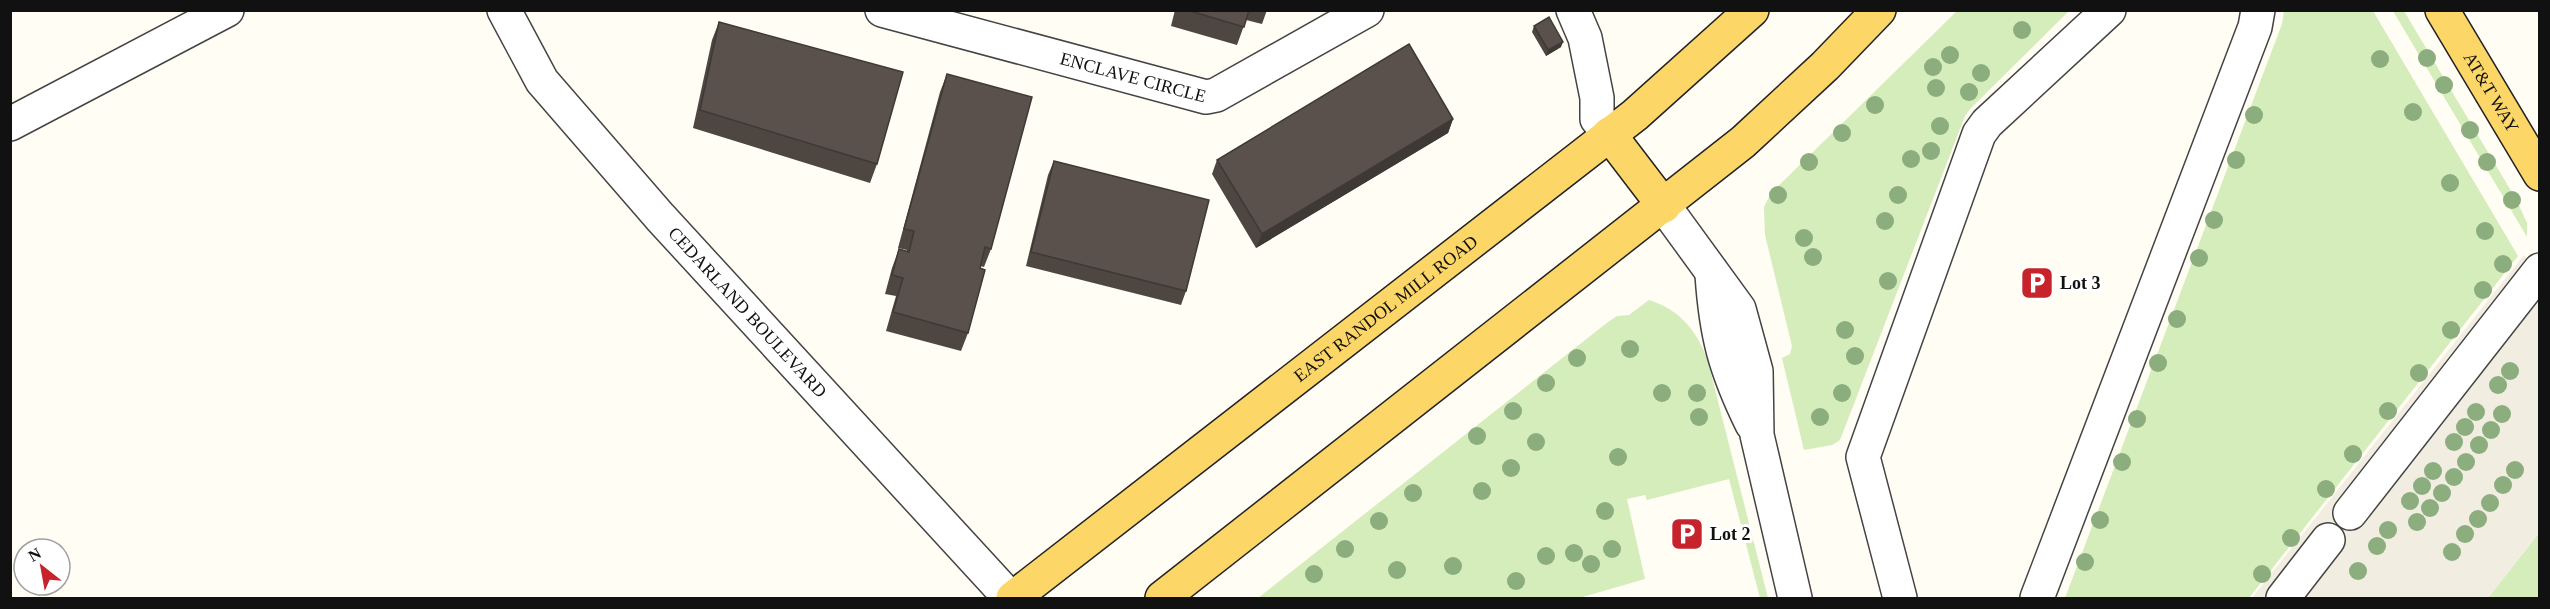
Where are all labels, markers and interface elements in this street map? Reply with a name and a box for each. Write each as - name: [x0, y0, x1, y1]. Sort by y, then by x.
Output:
- street label: ENCLAVE CIRCLE: [1058, 48, 1208, 107]
- street label: AT&T WAY: [2460, 49, 2523, 136]
- street label: CEDARLAND BOULEVARD: [664, 223, 831, 402]
- street label: EAST RANDOL MILL ROAD: [1290, 231, 1482, 386]
- parking icon: Lot 3: [2019, 265, 2055, 301]
- place label: Lot 3: [2060, 273, 2101, 293]
- parking icon: Lot 2: [1669, 516, 1705, 552]
- place label: Lot 2: [1710, 524, 1751, 544]
- north arrow: [12, 537, 72, 597]
- text: N: [25, 544, 44, 565]

